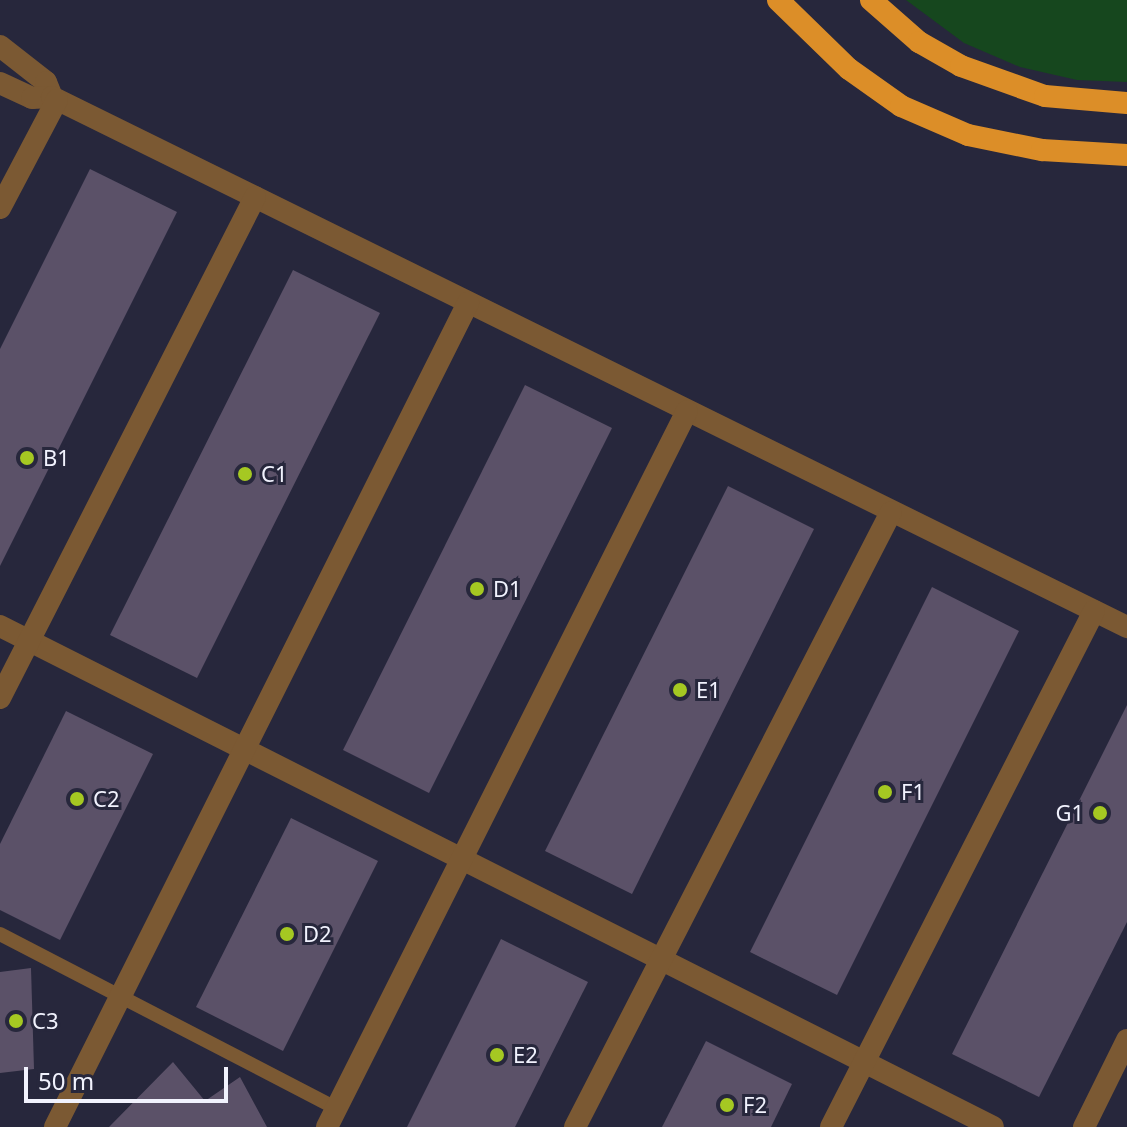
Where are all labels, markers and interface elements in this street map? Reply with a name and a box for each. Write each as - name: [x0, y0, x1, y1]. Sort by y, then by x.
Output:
- place label: B1: [43, 445, 70, 471]
- marker: B1: [18, 449, 36, 467]
- place label: C1: [261, 461, 287, 487]
- marker: C1: [236, 465, 254, 483]
- place label: D1: [493, 576, 522, 602]
- marker: D1: [468, 580, 486, 598]
- place label: E1: [696, 677, 721, 703]
- marker: E1: [671, 681, 689, 699]
- place label: F1: [901, 779, 925, 805]
- marker: F1: [876, 783, 894, 801]
- place label: C2: [93, 786, 119, 812]
- marker: C2: [68, 790, 86, 808]
- place label: G1: [1055, 800, 1084, 826]
- marker: G1: [1091, 804, 1109, 822]
- place label: D2: [303, 921, 332, 947]
- marker: D2: [278, 925, 296, 943]
- place label: C3: [32, 1008, 58, 1034]
- marker: C3: [7, 1012, 25, 1030]
- place label: E2: [513, 1042, 538, 1068]
- marker: E2: [488, 1046, 506, 1064]
- scale bar: [28, 1051, 232, 1101]
- text: 50 m: [38, 1064, 94, 1097]
- place label: F2: [743, 1092, 767, 1118]
- marker: F2: [718, 1096, 736, 1114]

